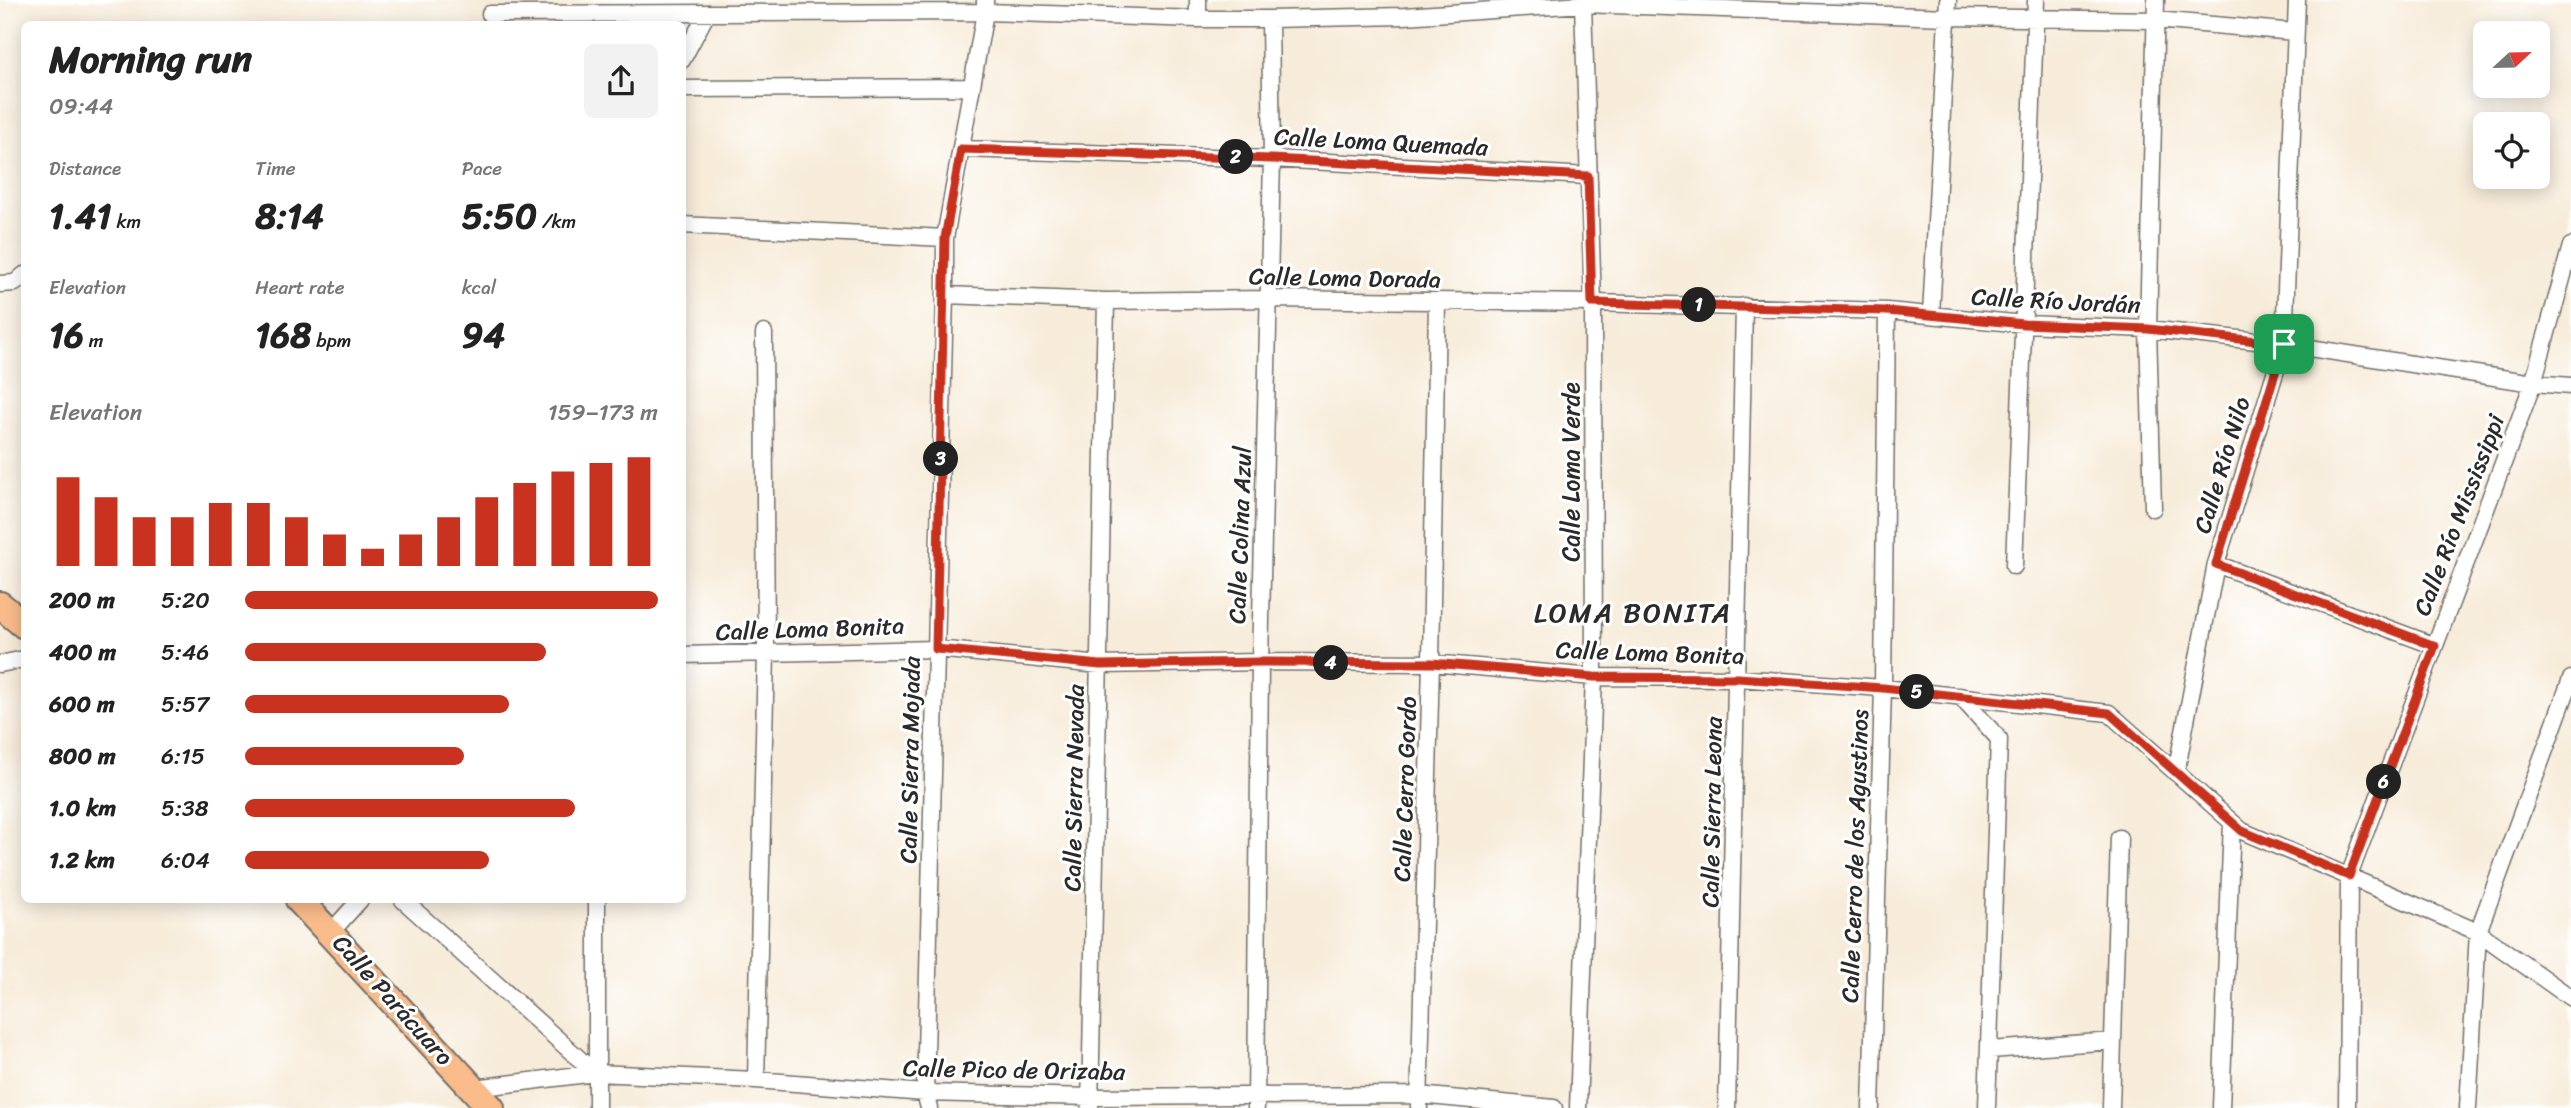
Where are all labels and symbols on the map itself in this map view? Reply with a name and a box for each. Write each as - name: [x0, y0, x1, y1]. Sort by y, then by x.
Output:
- north arrow: [2473, 21, 2550, 98]
- street label: Calle Loma Quemada: [1273, 115, 1490, 169]
- pin: 2: [1218, 140, 1254, 174]
- street label: Calle Loma Dorada: [1249, 255, 1441, 301]
- street label: Calle Río Jordán: [1970, 276, 2142, 326]
- pin: 1: [1682, 288, 1716, 322]
- pin: [2254, 314, 2314, 374]
- street label: Calle Loma Verde: [1550, 382, 1592, 562]
- street label: Calle Río Nilo: [2181, 391, 2263, 539]
- street label: Calle Río Mississippi: [2401, 407, 2517, 622]
- pin: 3: [923, 442, 958, 476]
- street label: Calle Colina Azul: [1216, 444, 1264, 625]
- district label: LOMA BONITA: [1534, 588, 1732, 637]
- street label: Calle Loma Bonita: [715, 605, 905, 653]
- street label: Calle Loma Bonita: [1555, 629, 1745, 677]
- pin: 4: [1314, 646, 1348, 680]
- street label: Calle Sierra Mojada: [887, 655, 933, 864]
- pin: 5: [1899, 674, 1934, 710]
- street label: Calle Sierra Nevada: [1051, 683, 1097, 892]
- street label: Calle Cerro Gordo: [1381, 695, 1429, 882]
- street label: Calle Cerro de los Agustinos: [1829, 708, 1881, 1003]
- street label: Calle Sierra Leona: [1689, 715, 1735, 908]
- pin: 6: [2366, 764, 2402, 800]
- street label: Calle Parácuaro: [322, 924, 464, 1076]
- street label: Calle Pico de Orizaba: [902, 1047, 1126, 1093]

